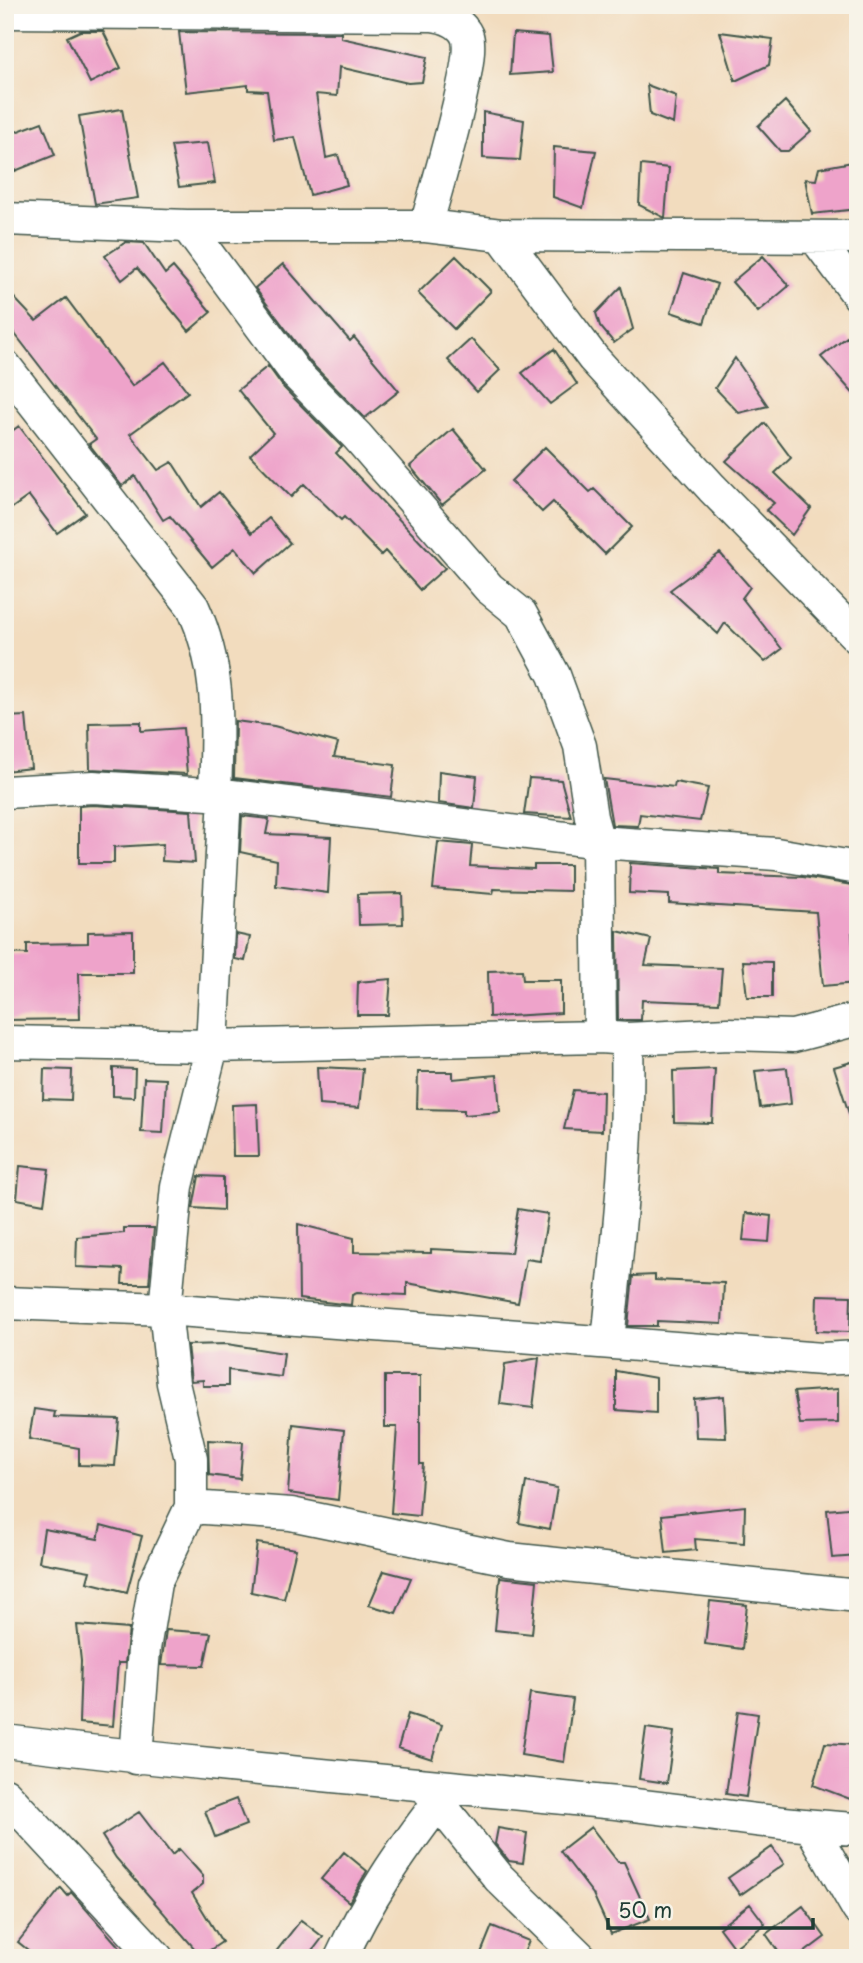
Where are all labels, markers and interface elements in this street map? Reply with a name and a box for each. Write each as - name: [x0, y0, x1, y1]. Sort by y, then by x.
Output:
- scale bar: [608, 1886, 812, 1930]
- text: 50 m: [618, 1893, 672, 1925]

